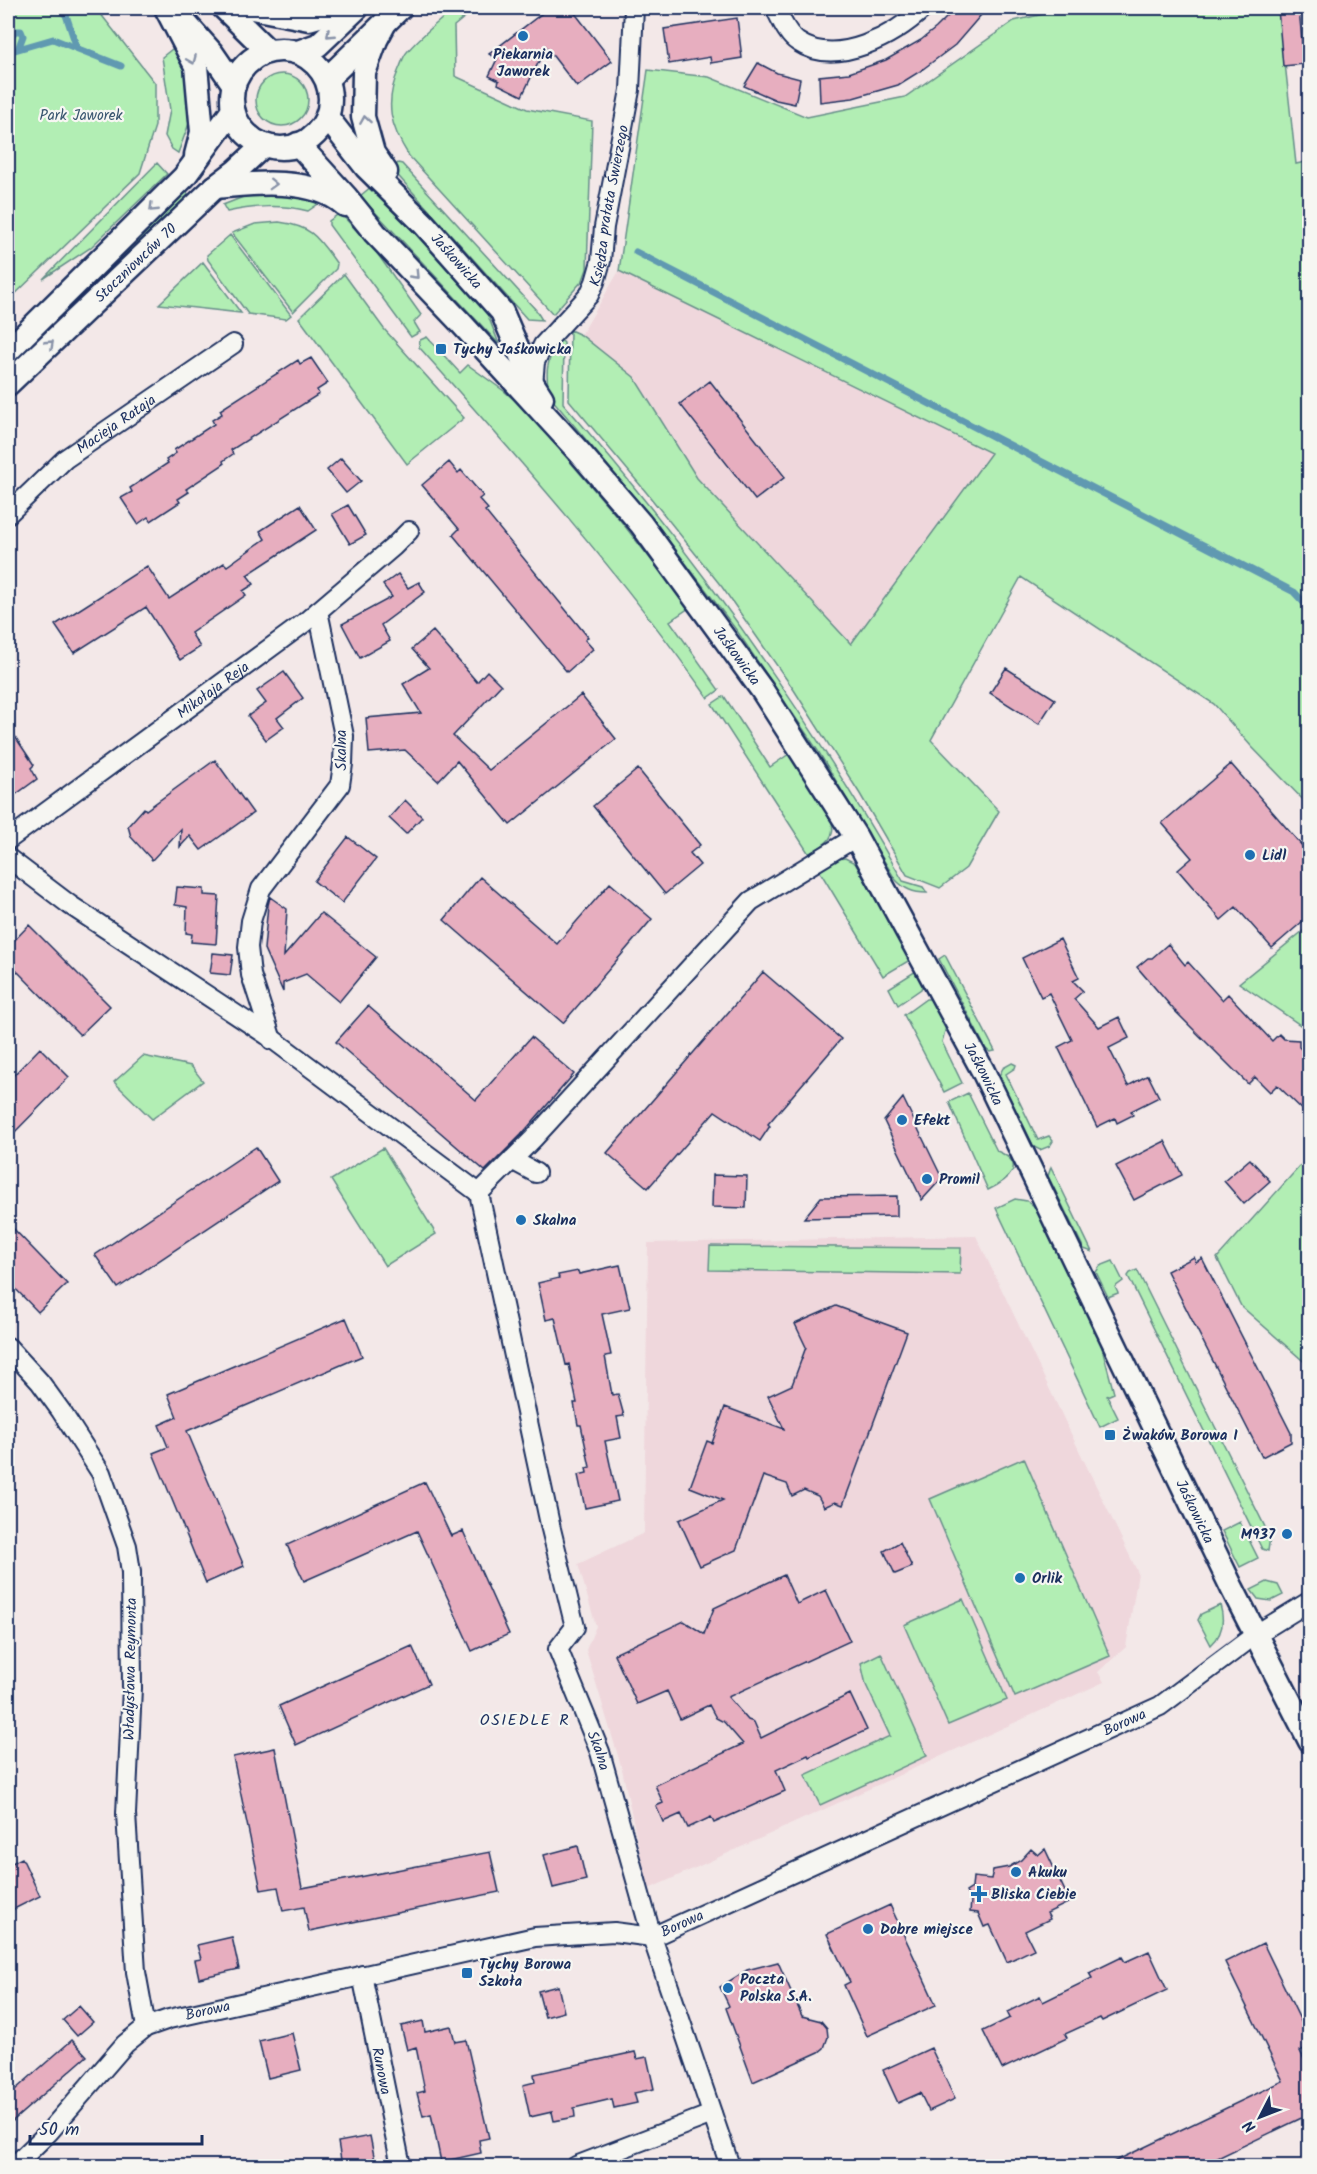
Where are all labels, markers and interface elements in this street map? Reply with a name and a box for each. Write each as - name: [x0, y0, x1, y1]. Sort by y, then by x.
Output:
- one-way arrow: [326, 27, 337, 38]
- marker: Piekarnia Jaworek: [516, 29, 530, 43]
- place label: Piekarnia Jaworek: [493, 43, 553, 84]
- one-way arrow: [185, 54, 197, 65]
- park label: Park Jaworek: [40, 104, 123, 128]
- one-way arrow: [359, 115, 372, 125]
- street label: Księdza prałata Świerzego: [583, 123, 636, 289]
- one-way arrow: [269, 178, 278, 190]
- one-way arrow: [149, 201, 159, 212]
- street label: Stoczniowców 70: [89, 218, 183, 309]
- street label: Jaśkowicka: [424, 228, 488, 295]
- one-way arrow: [408, 267, 419, 278]
- place label: Tychy Jaśkowicka: [453, 338, 572, 362]
- one-way arrow: [43, 340, 54, 351]
- marker: Tychy Jaśkowicka: [434, 342, 448, 356]
- street label: Macieja Rataja: [72, 389, 161, 461]
- street label: Jaśkowicka: [706, 621, 766, 691]
- street label: Mikołaja Reja: [172, 656, 255, 725]
- street label: Skalna: [330, 730, 354, 770]
- place label: Lidl: [1262, 844, 1286, 868]
- marker: Lidl: [1243, 848, 1257, 862]
- street label: Jaśkowicka: [957, 1038, 1009, 1110]
- place label: Efekt: [914, 1109, 951, 1133]
- marker: Efekt: [895, 1113, 909, 1127]
- place label: Promil: [939, 1168, 980, 1192]
- marker: Promil: [920, 1172, 934, 1186]
- place label: Skalna: [533, 1209, 577, 1233]
- marker: Skalna: [514, 1213, 528, 1227]
- place label: Żwaków Borowa I: [1122, 1424, 1238, 1448]
- marker: Żwaków Borowa I: [1103, 1428, 1117, 1442]
- street label: Jaśkowicka: [1168, 1476, 1220, 1548]
- place label: M937: [1241, 1523, 1276, 1547]
- marker: M937: [1280, 1527, 1294, 1541]
- place label: Orlik: [1032, 1567, 1063, 1591]
- marker: Orlik: [1013, 1571, 1027, 1585]
- street label: Władysława Reymonta: [118, 1597, 144, 1741]
- street label: Borowa: [1099, 1703, 1150, 1743]
- district label: OSIEDLE R: [480, 1708, 570, 1733]
- street label: Skalna: [580, 1727, 616, 1773]
- place label: Akuku: [1028, 1861, 1068, 1885]
- marker: Akuku: [1009, 1865, 1023, 1879]
- place label: Bliska Ciebie: [991, 1883, 1077, 1907]
- marker: Bliska Ciebie: [972, 1887, 986, 1901]
- street label: Borowa: [657, 1904, 708, 1945]
- place label: Dobre miejsce: [880, 1918, 974, 1942]
- marker: Dobre miejsce: [861, 1922, 875, 1936]
- place label: Tychy Borowa Szkoła: [479, 1953, 571, 1994]
- marker: Tychy Borowa Szkoła: [460, 1966, 474, 1980]
- place label: Poczta Polska S.A.: [740, 1968, 812, 2009]
- marker: Poczta Polska S.A.: [721, 1981, 735, 1995]
- street label: Borowa: [183, 1995, 233, 2028]
- street label: Runowa: [364, 2045, 397, 2097]
- north arrow: [1230, 2087, 1290, 2147]
- scale bar: [30, 2108, 202, 2146]
- text: N: [1237, 2114, 1263, 2138]
- text: 50 m: [39, 2116, 79, 2145]

